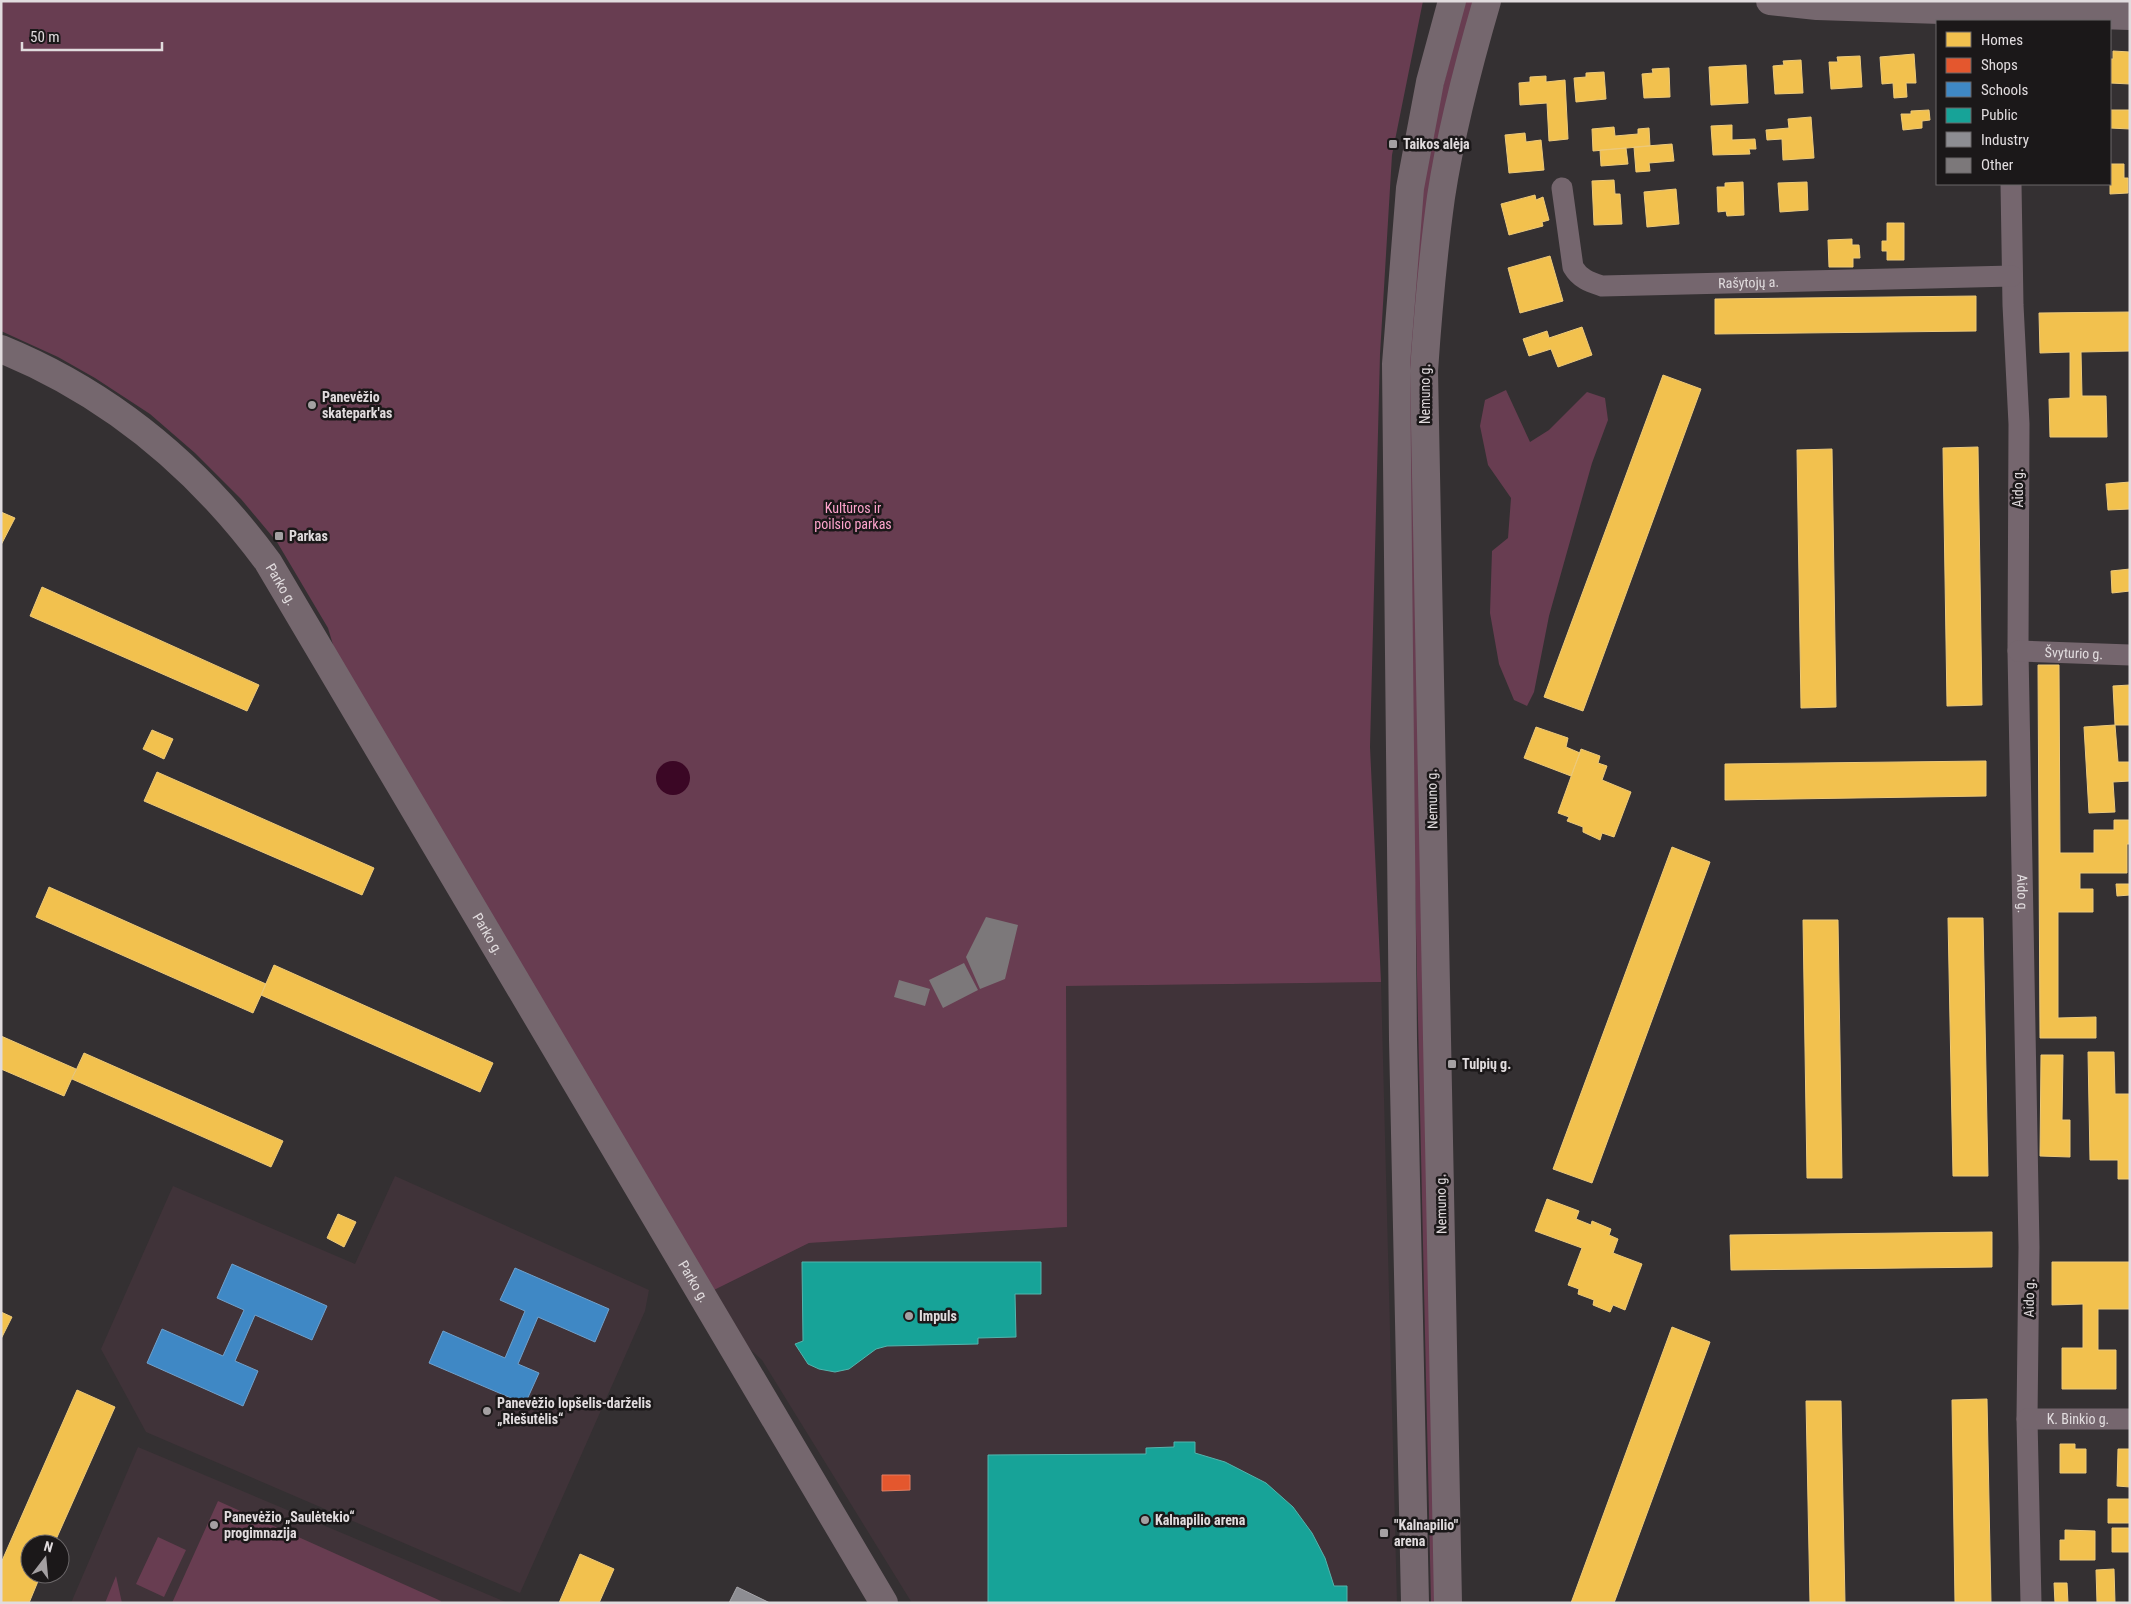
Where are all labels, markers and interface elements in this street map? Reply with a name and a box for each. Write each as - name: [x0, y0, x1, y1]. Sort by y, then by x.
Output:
- scale bar: [22, 20, 162, 52]
- legend: [1936, 20, 2111, 185]
- text: 50 m: [30, 28, 60, 46]
- text: Homes: [1981, 31, 2023, 49]
- text: Shops: [1981, 56, 2018, 74]
- text: Schools: [1981, 81, 2028, 99]
- text: Public: [1981, 106, 2018, 124]
- text: Industry: [1981, 131, 2029, 149]
- place label: Taikos alėja: [1403, 136, 1470, 152]
- marker: Taikos alėja: [1387, 138, 1399, 150]
- text: Other: [1981, 156, 2014, 174]
- street label: Rašytojų a.: [1718, 274, 1779, 291]
- street label: Nemuno g.: [1417, 364, 1433, 424]
- place label: Panevėžio skatepark'as: [322, 389, 392, 421]
- marker: Panevėžio skatepark'as: [306, 399, 318, 411]
- street label: Aido g.: [2010, 468, 2026, 508]
- park label: Kultūros ir poilsio parkas: [814, 500, 892, 532]
- place label: Parkas: [289, 528, 328, 544]
- marker: Parkas: [273, 530, 285, 542]
- street label: Parko g.: [263, 561, 300, 608]
- street label: Švyturio g.: [2045, 643, 2103, 662]
- street label: Nemuno g.: [1423, 769, 1441, 829]
- street label: Aido g.: [2014, 874, 2031, 913]
- street label: Parko g.: [469, 910, 507, 958]
- place label: Tulpių g.: [1462, 1056, 1511, 1072]
- marker: Tulpių g.: [1446, 1058, 1458, 1070]
- street label: Nemuno g.: [1432, 1174, 1450, 1234]
- street label: Parko g.: [675, 1258, 712, 1305]
- street label: Aido g.: [2021, 1278, 2037, 1318]
- place label: Impuls: [919, 1308, 957, 1324]
- marker: Impuls: [903, 1310, 915, 1322]
- place label: Panevėžio lopšelis-darželis „Riešutėlis“: [497, 1395, 651, 1427]
- marker: Panevėžio lopšelis-darželis „Riešutėlis“: [481, 1405, 493, 1417]
- street label: K. Binkio g.: [2047, 1411, 2109, 1427]
- place label: Panevėžio „Saulėtekio“ progimnazija: [224, 1509, 355, 1541]
- place label: Kalnapilio arena: [1155, 1512, 1246, 1528]
- marker: Kalnapilio arena: [1139, 1514, 1151, 1526]
- place label: "Kalnapilio" arena: [1394, 1517, 1459, 1549]
- marker: Panevėžio „Saulėtekio“ progimnazija: [208, 1519, 220, 1531]
- marker: "Kalnapilio" arena: [1378, 1527, 1390, 1539]
- north arrow: [20, 1534, 70, 1584]
- text: N: [42, 1538, 55, 1555]

